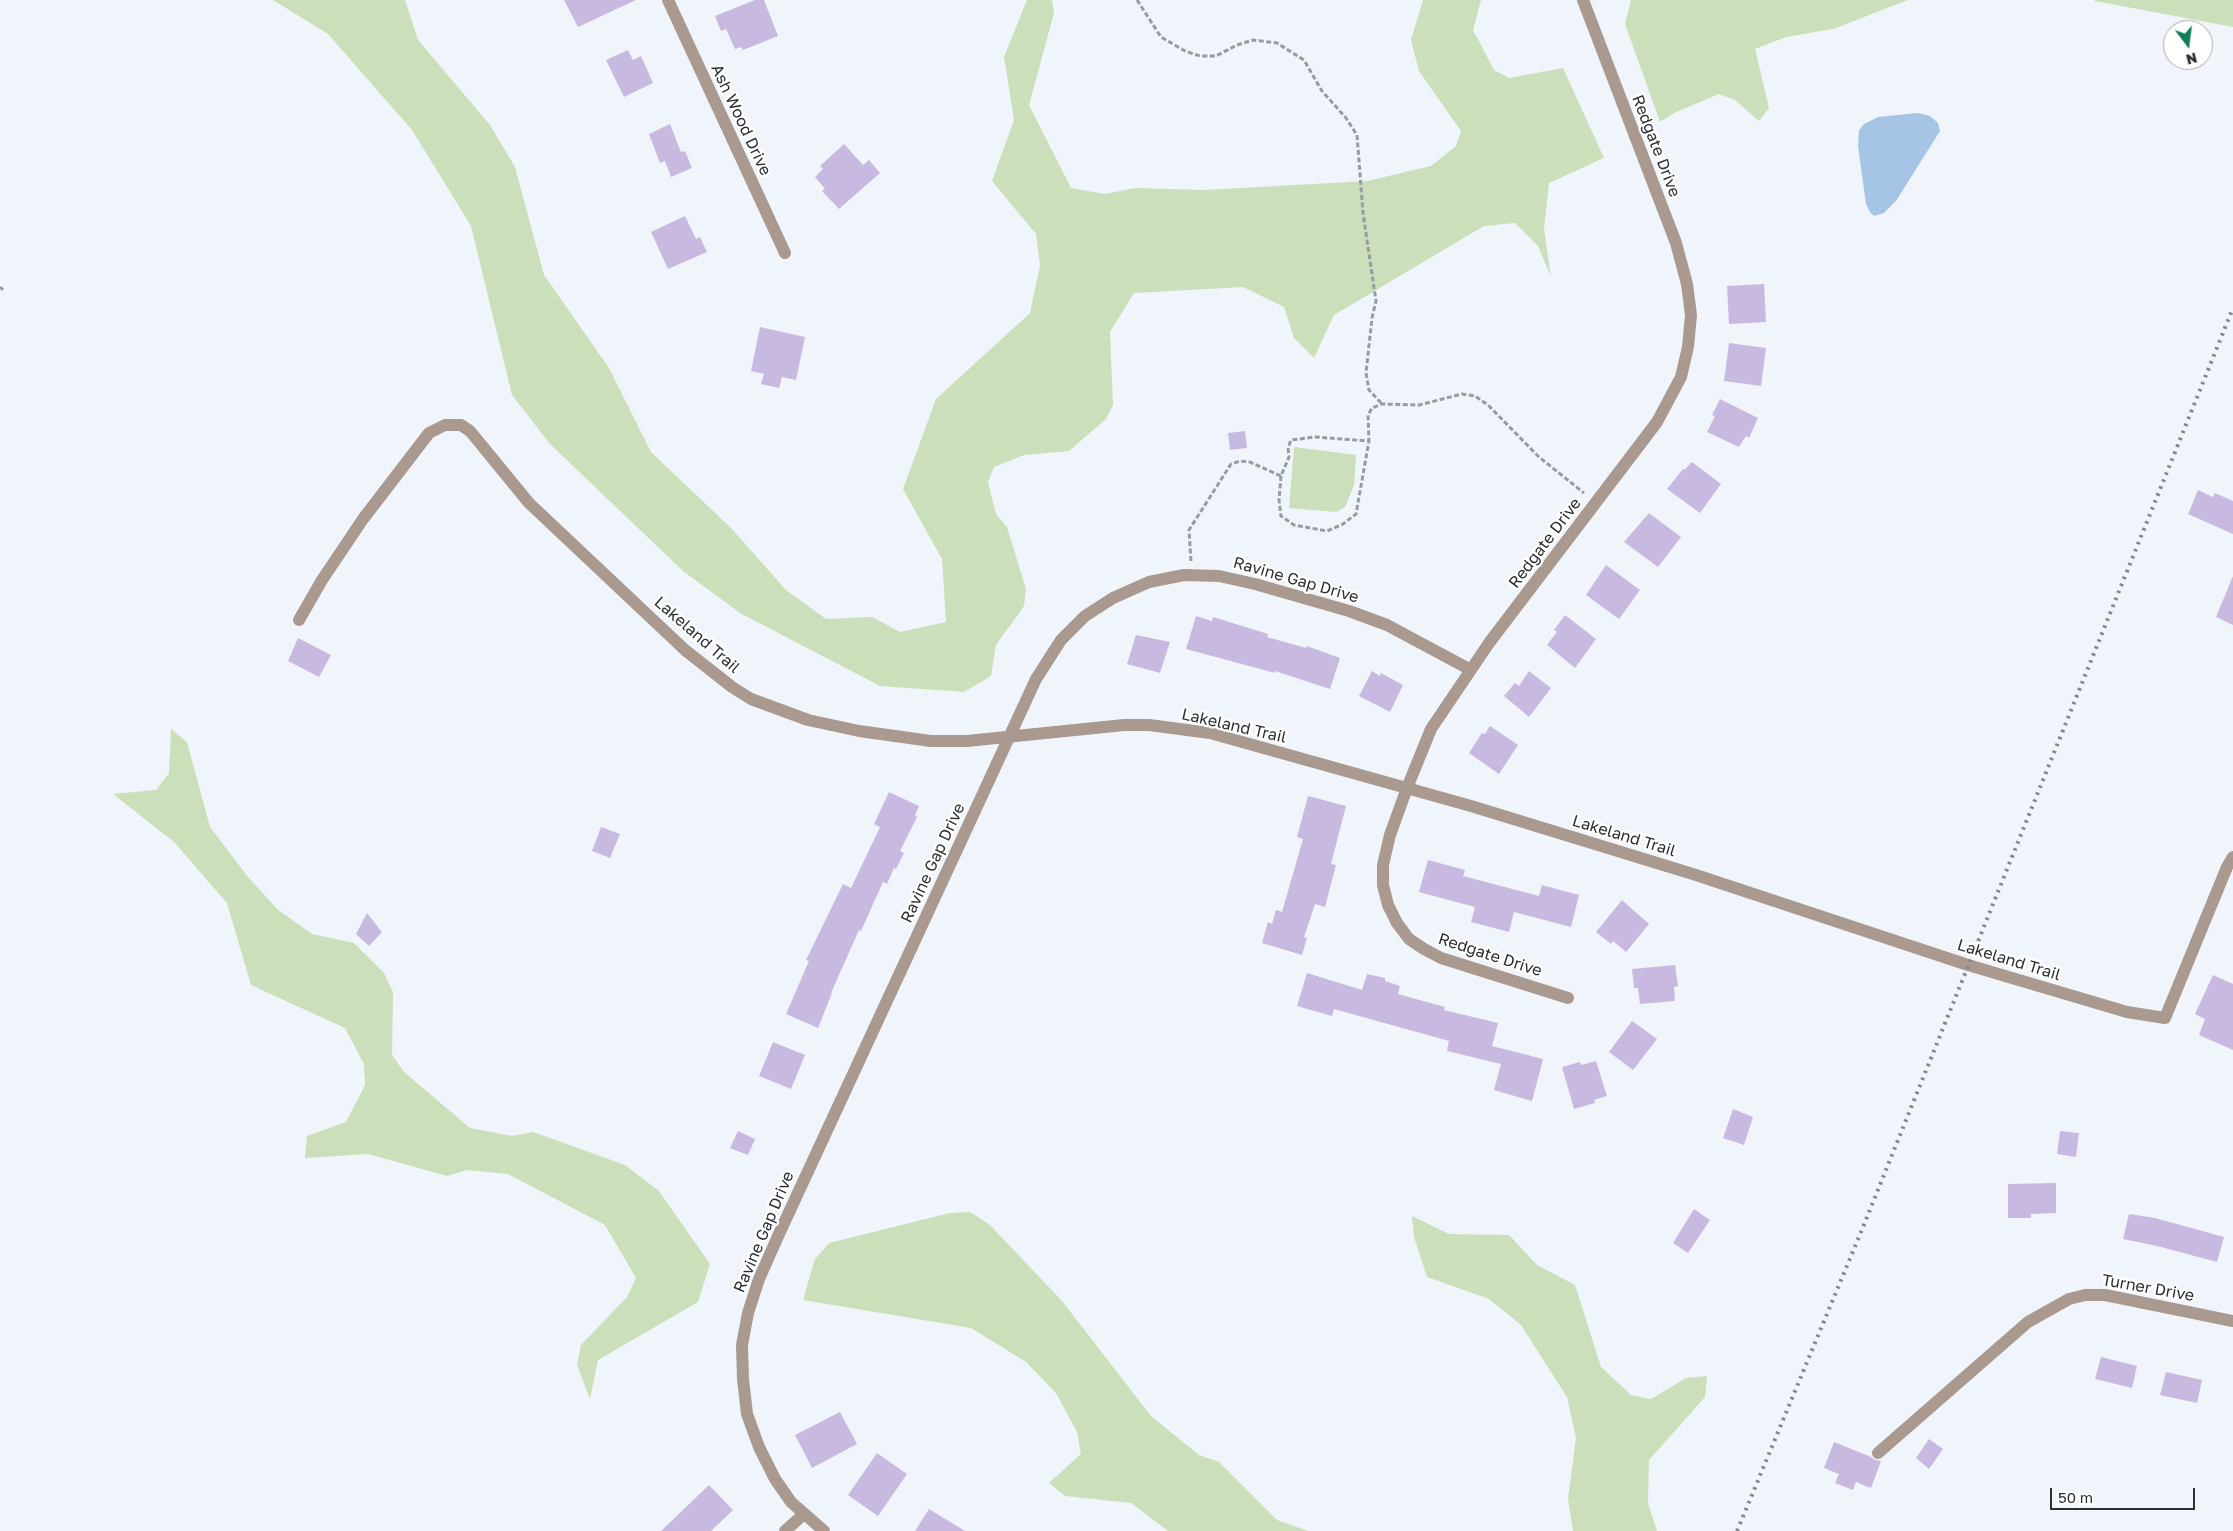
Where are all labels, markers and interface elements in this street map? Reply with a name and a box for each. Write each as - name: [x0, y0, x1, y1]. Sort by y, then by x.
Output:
- north arrow: [2163, 20, 2213, 70]
- text: N: [2184, 49, 2199, 69]
- street label: Ash Wood Drive: [707, 61, 775, 179]
- street label: Redgate Drive: [1628, 92, 1684, 200]
- street label: Redgate Drive: [1505, 494, 1585, 592]
- street label: Ravine Gap Drive: [1231, 553, 1361, 607]
- street label: Lakeland Trail: [650, 593, 744, 677]
- street label: Lakeland Trail: [1180, 705, 1288, 747]
- street label: Ravine Gap Drive: [897, 800, 969, 926]
- street label: Lakeland Trail: [1570, 811, 1678, 861]
- street label: Redgate Drive: [1436, 929, 1544, 981]
- street label: Lakeland Trail: [1955, 935, 2063, 985]
- street label: Ravine Gap Drive: [730, 1169, 798, 1295]
- street label: Turner Drive: [2100, 1270, 2196, 1306]
- scale bar: [2053, 1478, 2198, 1510]
- text: 50 m: [2058, 1488, 2093, 1506]

